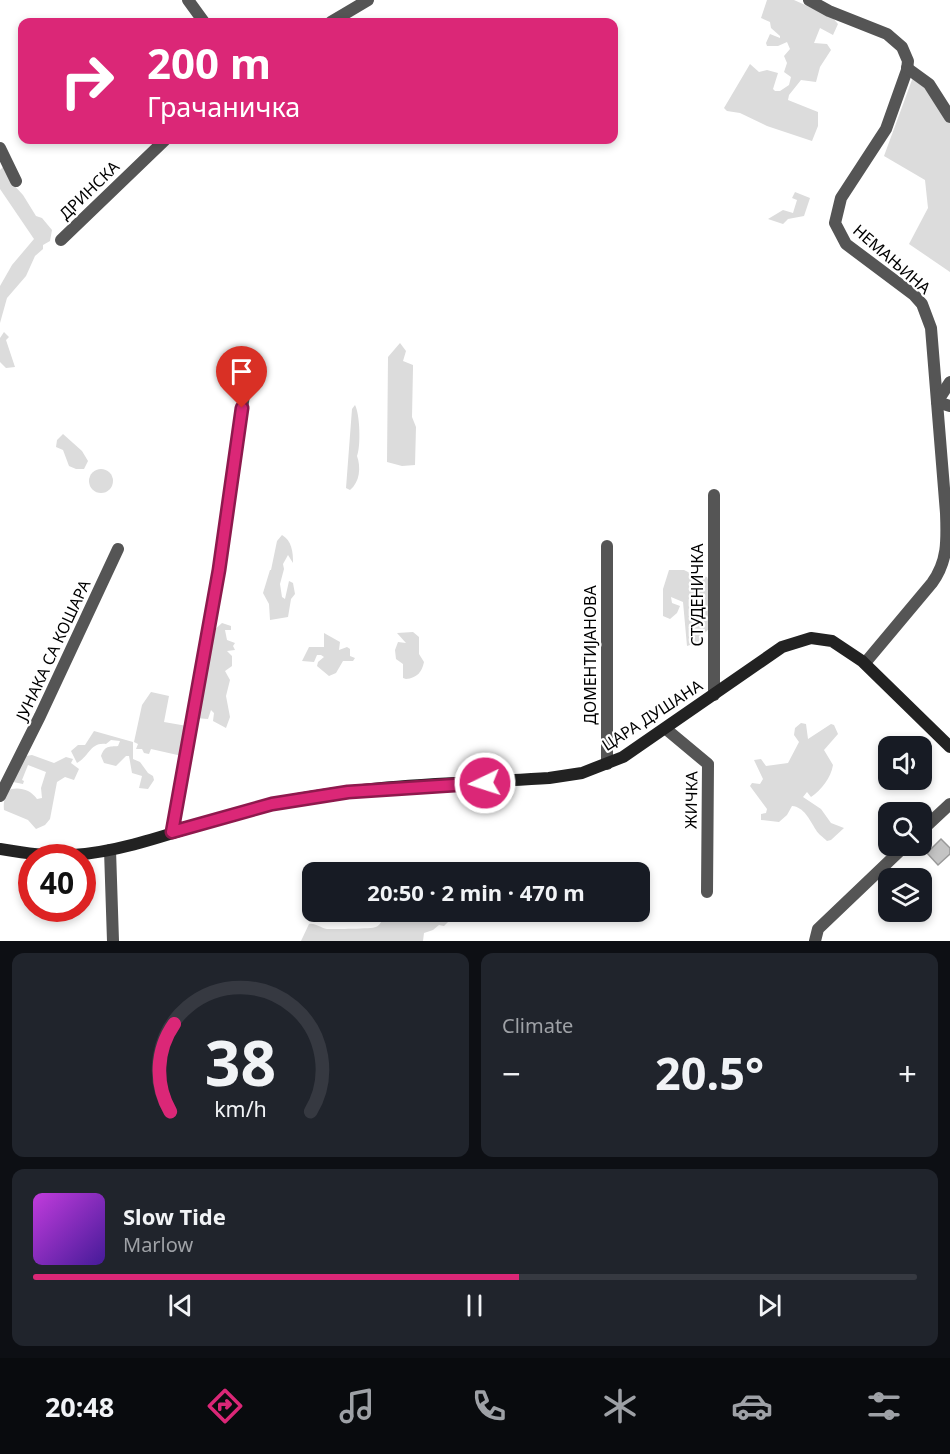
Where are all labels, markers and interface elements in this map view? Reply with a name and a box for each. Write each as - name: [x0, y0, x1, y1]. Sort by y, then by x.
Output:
- text: 200 m: [147, 34, 271, 91]
- icon: right: [48, 42, 126, 120]
- text: Грачаничка: [147, 88, 300, 125]
- street label: ДРИНСКА: [54, 155, 124, 224]
- street label: НЕМАЊИНА: [849, 219, 936, 299]
- pin: [216, 346, 267, 408]
- icon: arrive: [225, 355, 258, 388]
- street label: СТУДЕНИЧКА: [686, 543, 708, 646]
- street label: ЈУНАКА СА КОШАРА: [10, 575, 96, 726]
- street label: ДОМЕНТИЈАНОВА: [579, 585, 601, 725]
- street label: ЦАРА ДУШАНА: [597, 674, 707, 756]
- map controls: [878, 736, 932, 922]
- button: sound: [878, 736, 932, 790]
- position arrow: [453, 751, 517, 815]
- street label: ЖИЧКА: [679, 770, 703, 829]
- button: search: [878, 802, 932, 856]
- speed limit sign: 40: [18, 844, 96, 922]
- button: layers: [878, 868, 932, 922]
- text: 20:50 · 2 min · 470 m: [367, 877, 585, 907]
- text: Climate: [502, 1012, 573, 1039]
- text: 38: [205, 1019, 276, 1104]
- text: 20.5°: [655, 1042, 764, 1103]
- text: −: [502, 1051, 521, 1096]
- text: +: [898, 1051, 917, 1096]
- text: km/h: [214, 1094, 267, 1123]
- text: Slow Tide: [123, 1201, 226, 1231]
- text: Marlow: [123, 1231, 193, 1258]
- icon: previous: [164, 1289, 197, 1322]
- icon: pause: [458, 1289, 491, 1322]
- icon: next: [753, 1289, 786, 1322]
- icon: directions: [204, 1385, 246, 1427]
- icon: music: [336, 1385, 378, 1427]
- icon: phone: [468, 1385, 510, 1427]
- icon: climate: [599, 1385, 641, 1427]
- icon: car: [731, 1385, 773, 1427]
- icon: filters: [863, 1385, 905, 1427]
- text: 20:48: [45, 1388, 114, 1425]

